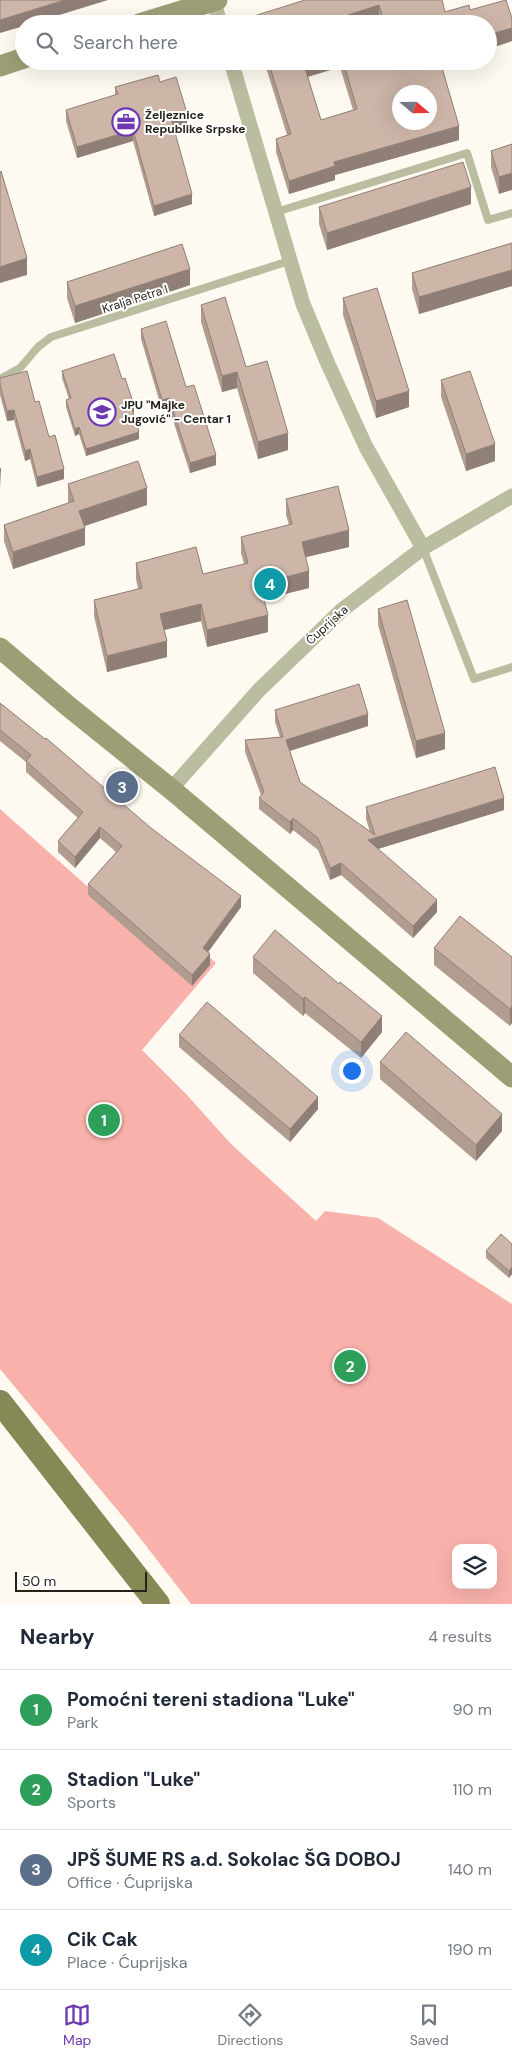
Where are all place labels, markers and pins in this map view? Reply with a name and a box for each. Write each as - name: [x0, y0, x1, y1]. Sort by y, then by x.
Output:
- office icon: Željeznice Republike Srpske: [111, 107, 141, 137]
- place label: Željeznice Republike Srpske: [145, 107, 246, 137]
- school or university icon: JPU "Majke Jugović" - Centar 1: [87, 397, 117, 427]
- place label: JPU "Majke Jugović" - Centar 1: [121, 397, 231, 427]
- pin: 4: [254, 565, 286, 603]
- pin: 3: [106, 768, 138, 806]
- pin: 1: [88, 1101, 120, 1139]
- pin: 2: [334, 1347, 366, 1385]

